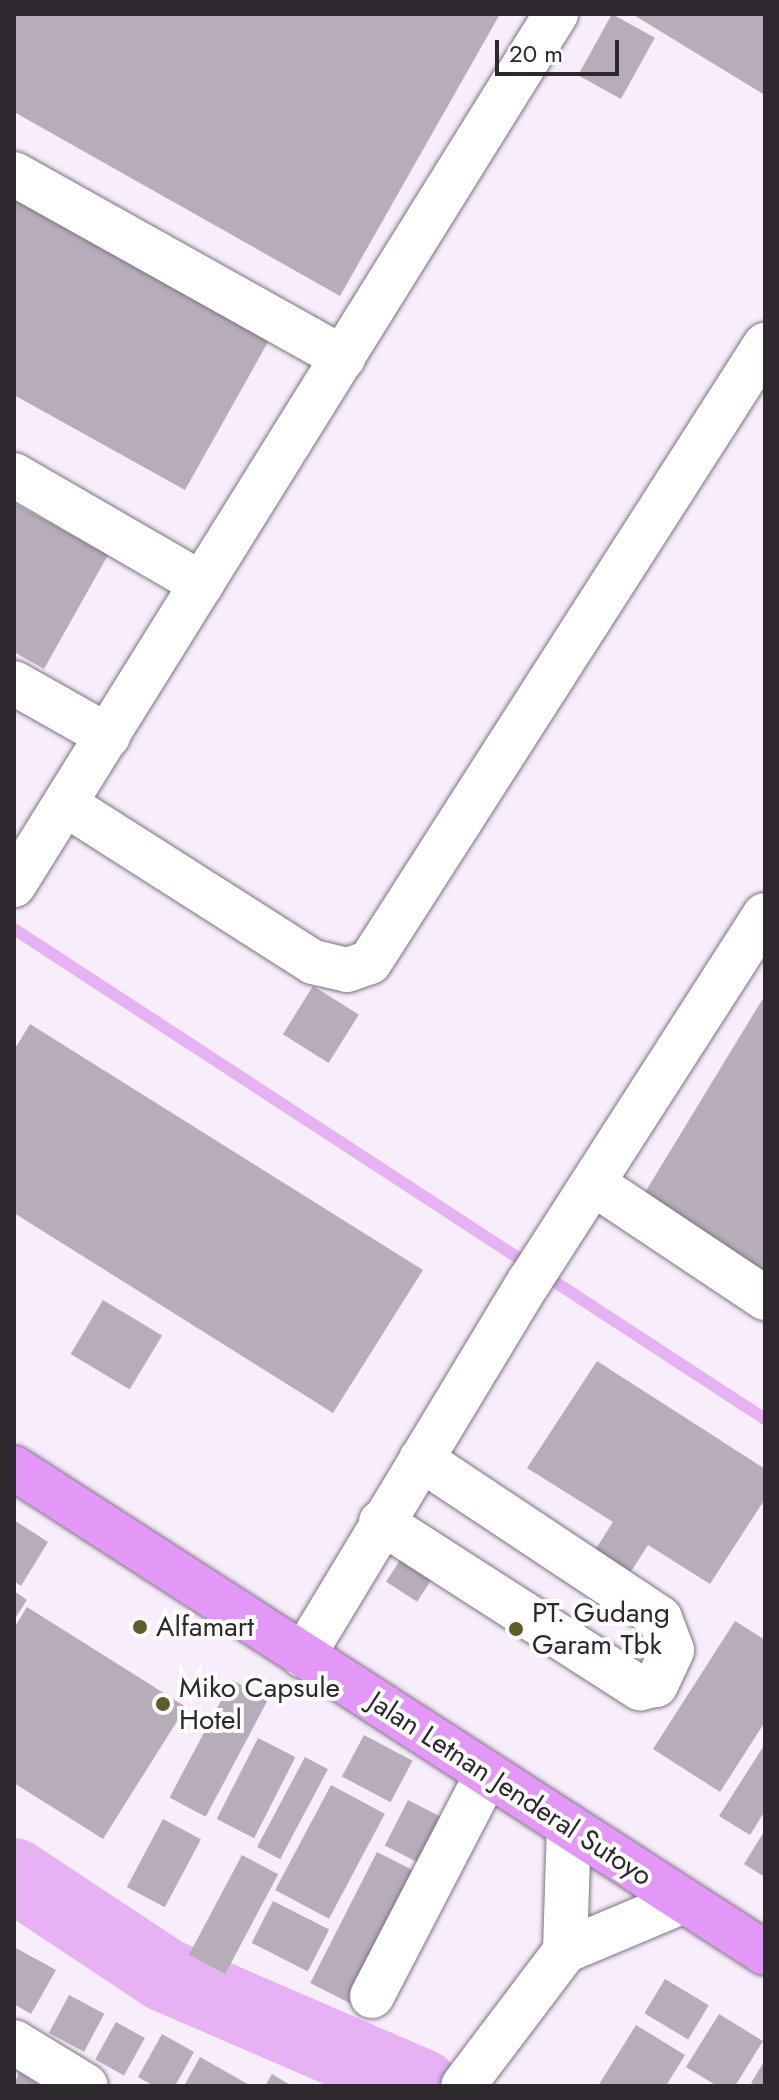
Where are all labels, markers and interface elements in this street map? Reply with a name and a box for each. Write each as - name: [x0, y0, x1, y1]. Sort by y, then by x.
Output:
- scale bar: [499, 24, 623, 74]
- text: 20 m: [509, 36, 563, 71]
- place label: PT. Gudang Garam Tbk: [532, 1596, 670, 1662]
- place label: Alfamart: [156, 1610, 254, 1644]
- marker: Alfamart: [131, 1618, 149, 1636]
- marker: PT. Gudang Garam Tbk: [507, 1620, 525, 1638]
- place label: Miko Capsule Hotel: [179, 1671, 340, 1737]
- street label: Jalan Letnan Jenderal Sutoyo: [362, 1685, 658, 1893]
- marker: Miko Capsule Hotel: [154, 1695, 172, 1713]

